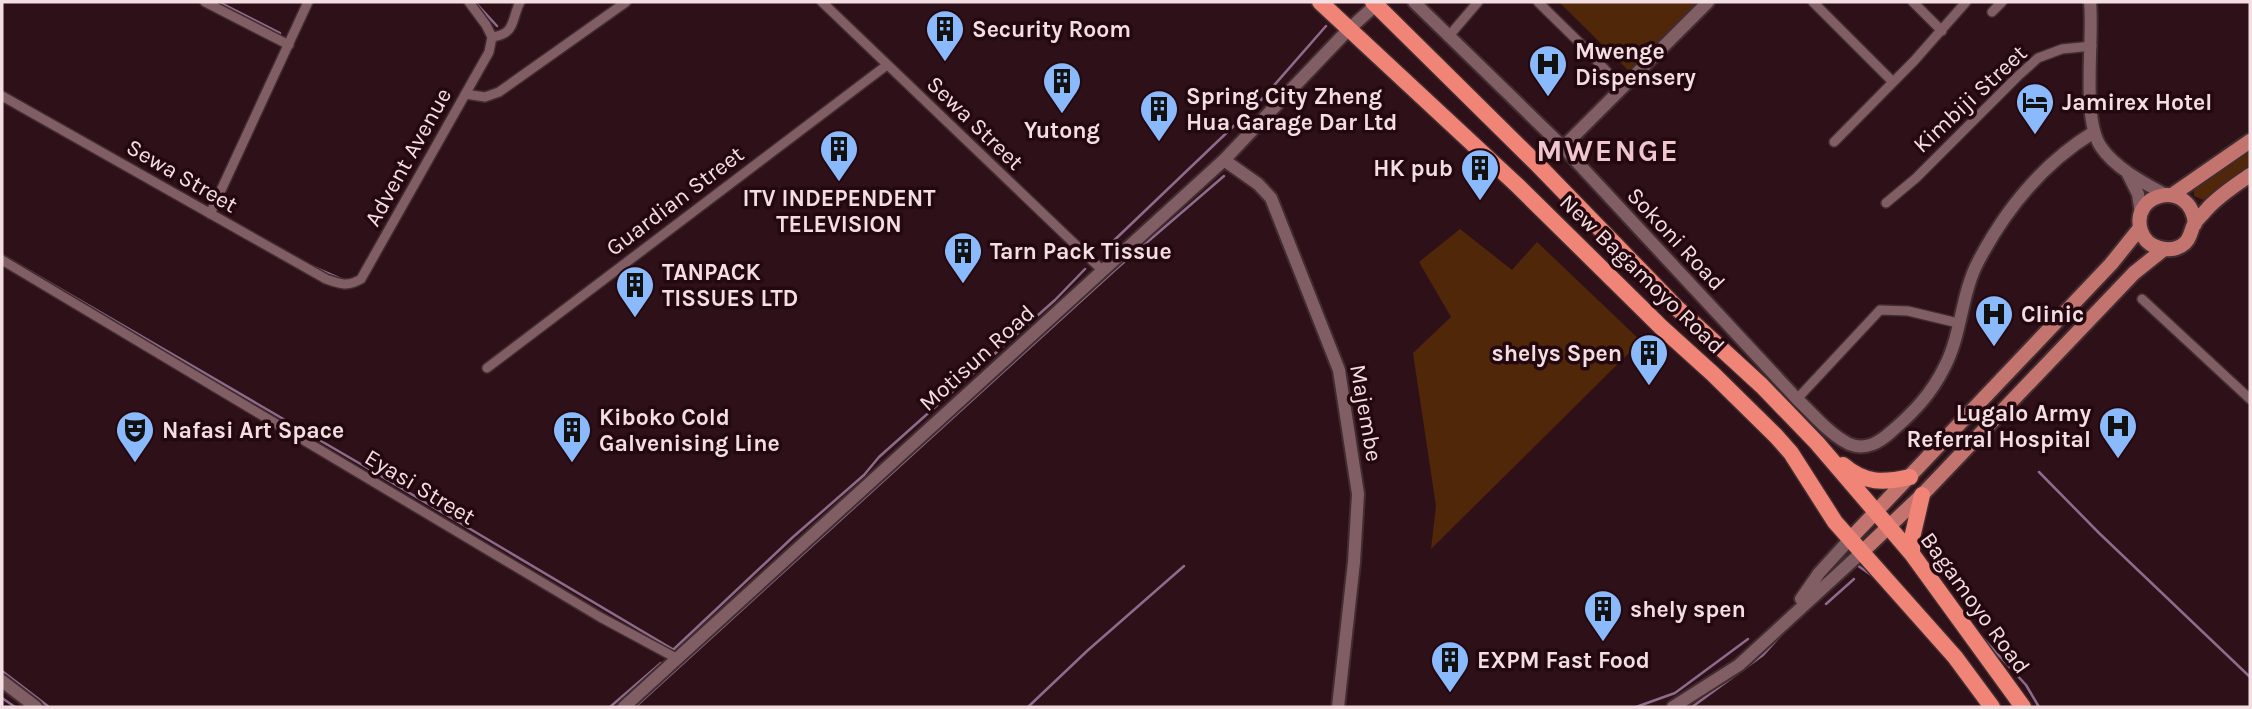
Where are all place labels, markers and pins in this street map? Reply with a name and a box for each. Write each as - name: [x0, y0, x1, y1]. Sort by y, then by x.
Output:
- building icon: Security Room: [924, 8, 966, 63]
- place label: Security Room: [972, 16, 1131, 43]
- place label: Mwenge Dispensery: [1575, 38, 1696, 91]
- hospital icon: Mwenge Dispensery: [1527, 43, 1569, 98]
- building icon: Yutong: [1041, 60, 1083, 115]
- hotel icon: Jamirex Hotel: [2014, 81, 2056, 136]
- place label: Spring City Zheng Hua Garage Dar Ltd: [1186, 83, 1397, 136]
- building icon: Spring City Zheng Hua Garage Dar Ltd: [1138, 88, 1180, 143]
- place label: Jamirex Hotel: [2062, 89, 2212, 116]
- place label: Yutong: [1024, 117, 1100, 144]
- building icon: ITV INDEPENDENT TELEVISION: [818, 128, 860, 183]
- building icon: HK pub: [1459, 147, 1501, 202]
- place label: HK pub: [1373, 155, 1453, 182]
- place label: ITV INDEPENDENT TELEVISION: [742, 185, 936, 238]
- building icon: Tarn Pack Tissue: [942, 230, 984, 285]
- place label: Tarn Pack Tissue: [990, 238, 1172, 265]
- place label: TANPACK TISSUES LTD: [662, 259, 798, 312]
- building icon: TANPACK TISSUES LTD: [614, 264, 656, 319]
- hospital icon: Clinic: [1973, 293, 2015, 348]
- place label: Clinic: [2021, 301, 2084, 328]
- building icon: shelys Spen: [1628, 332, 1670, 387]
- place label: shelys Spen: [1492, 340, 1622, 367]
- place label: Lugalo Army Referral Hospital: [1907, 400, 2091, 453]
- place label: Kiboko Cold Galvenising Line: [599, 404, 780, 457]
- hospital icon: Lugalo Army Referral Hospital: [2097, 405, 2139, 460]
- theatre icon: Nafasi Art Space: [114, 409, 156, 464]
- building icon: Kiboko Cold Galvenising Line: [551, 409, 593, 464]
- place label: Nafasi Art Space: [162, 417, 344, 444]
- building icon: shely spen: [1582, 588, 1624, 643]
- place label: shely spen: [1630, 596, 1746, 623]
- building icon: EXPM Fast Food: [1429, 639, 1471, 694]
- place label: EXPM Fast Food: [1477, 647, 1650, 674]

